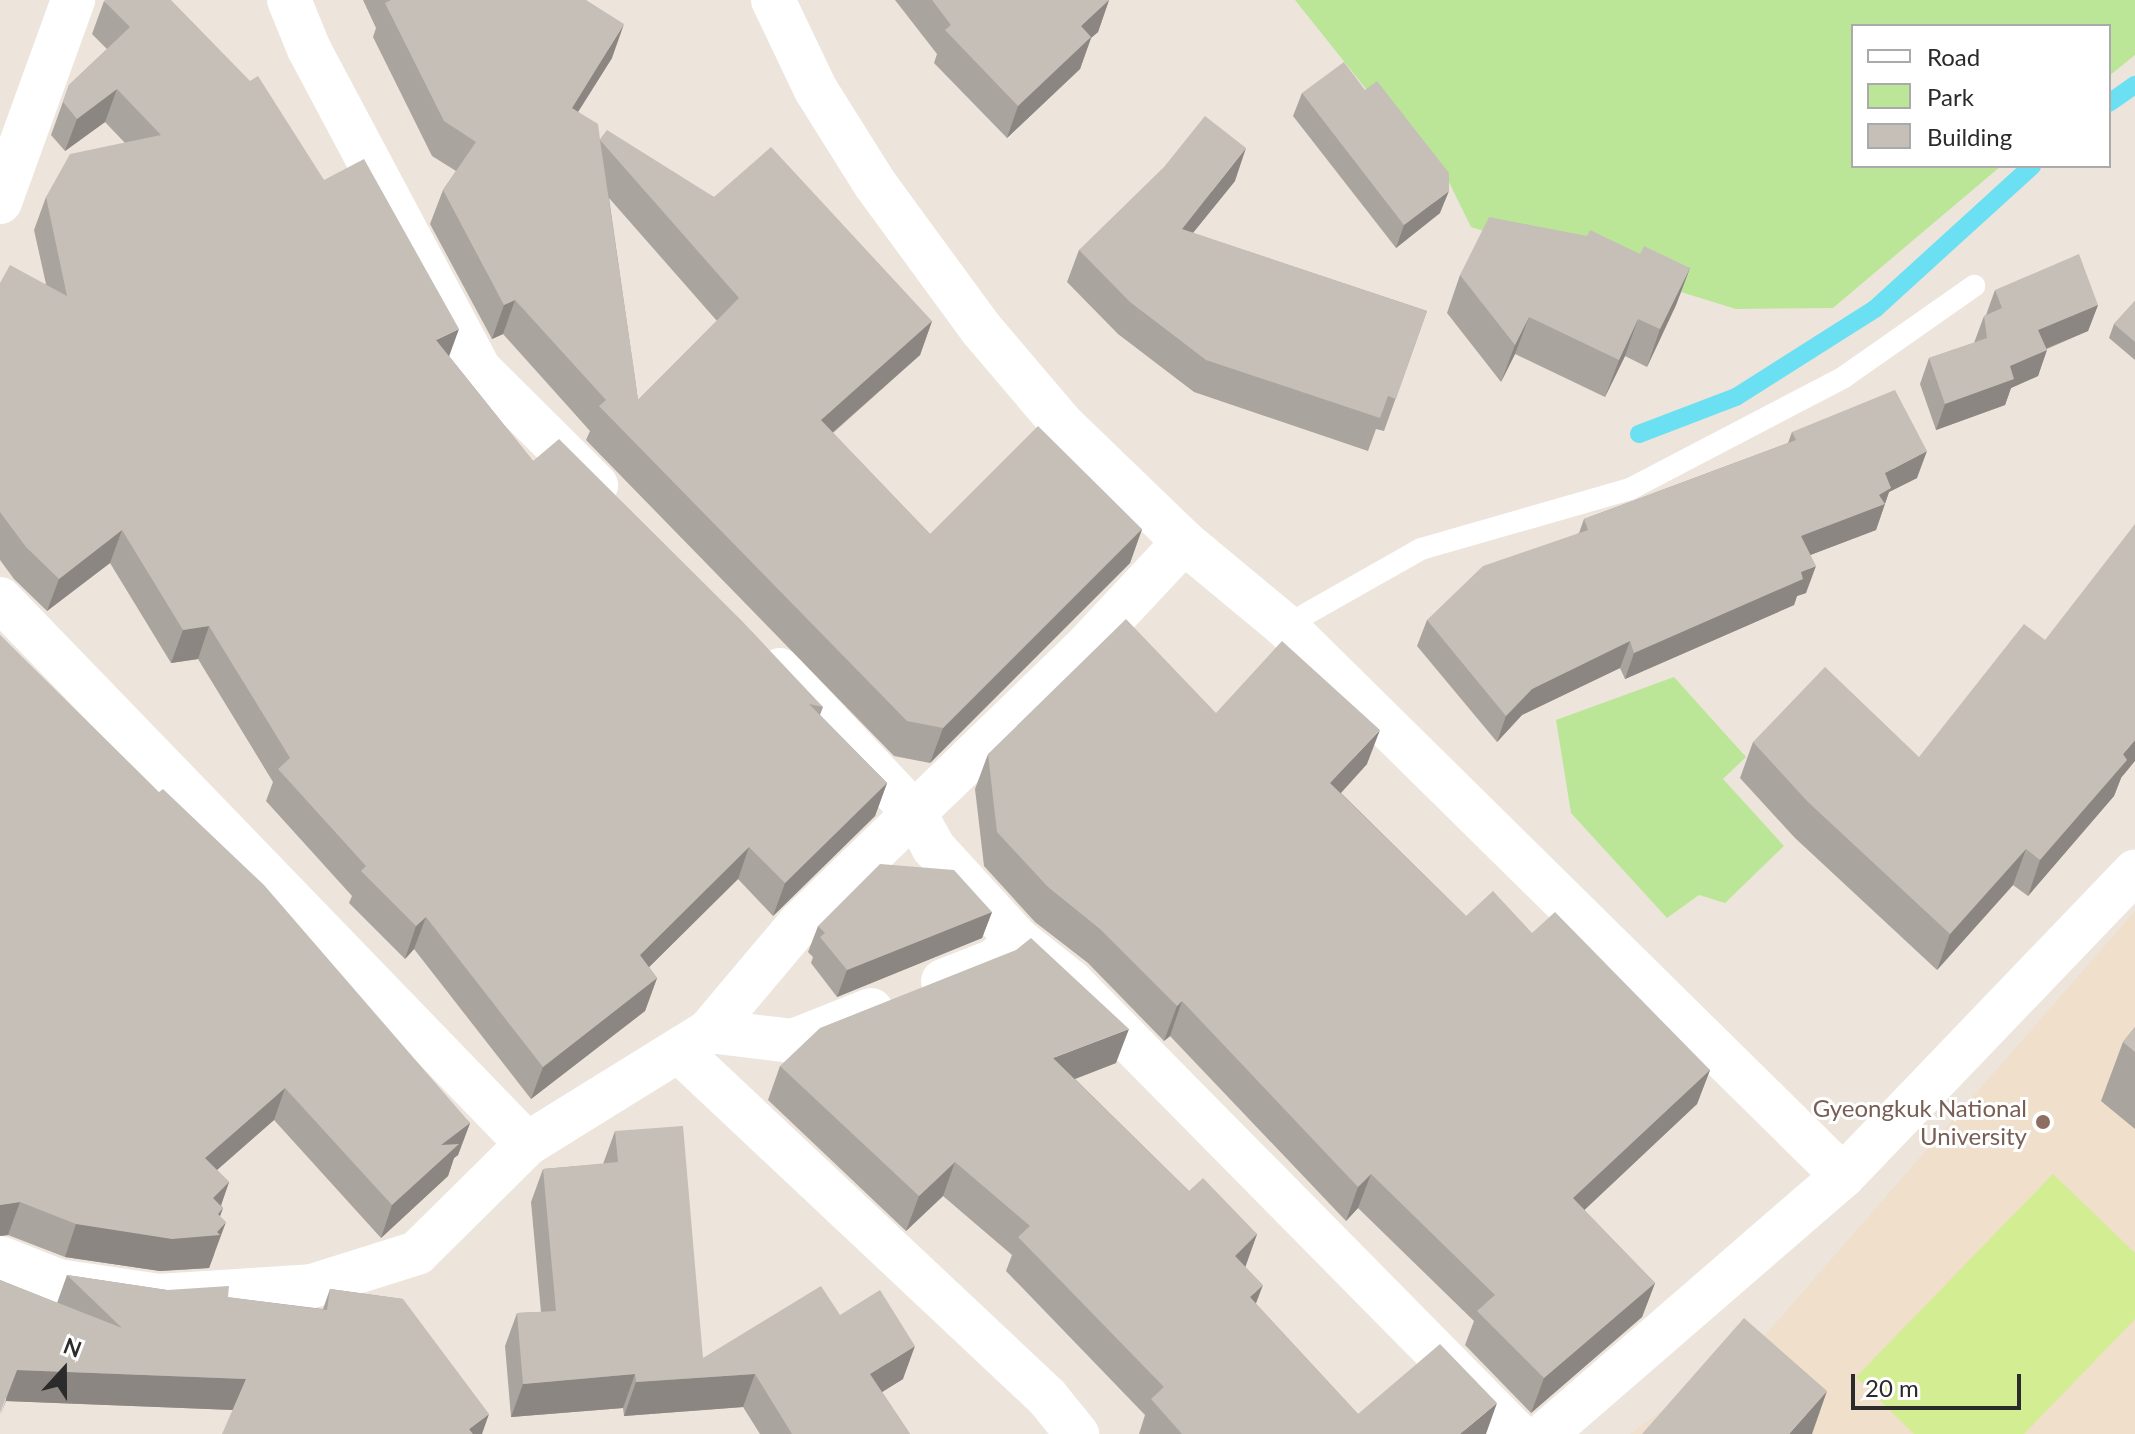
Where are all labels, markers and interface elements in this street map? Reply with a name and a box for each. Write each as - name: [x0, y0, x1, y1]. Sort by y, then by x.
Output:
- legend: [1851, 24, 2111, 168]
- text: Road: [1927, 42, 1980, 71]
- text: Park: [1927, 82, 1974, 111]
- text: Building: [1927, 122, 2012, 151]
- place label: Gyeongkuk National University: [1813, 1094, 2027, 1150]
- marker: Gyeongkuk National University: [2034, 1113, 2052, 1131]
- north arrow: [24, 1330, 104, 1410]
- text: N: [60, 1331, 86, 1363]
- scale bar: [1855, 1358, 2025, 1408]
- text: 20 m: [1865, 1373, 1919, 1402]

